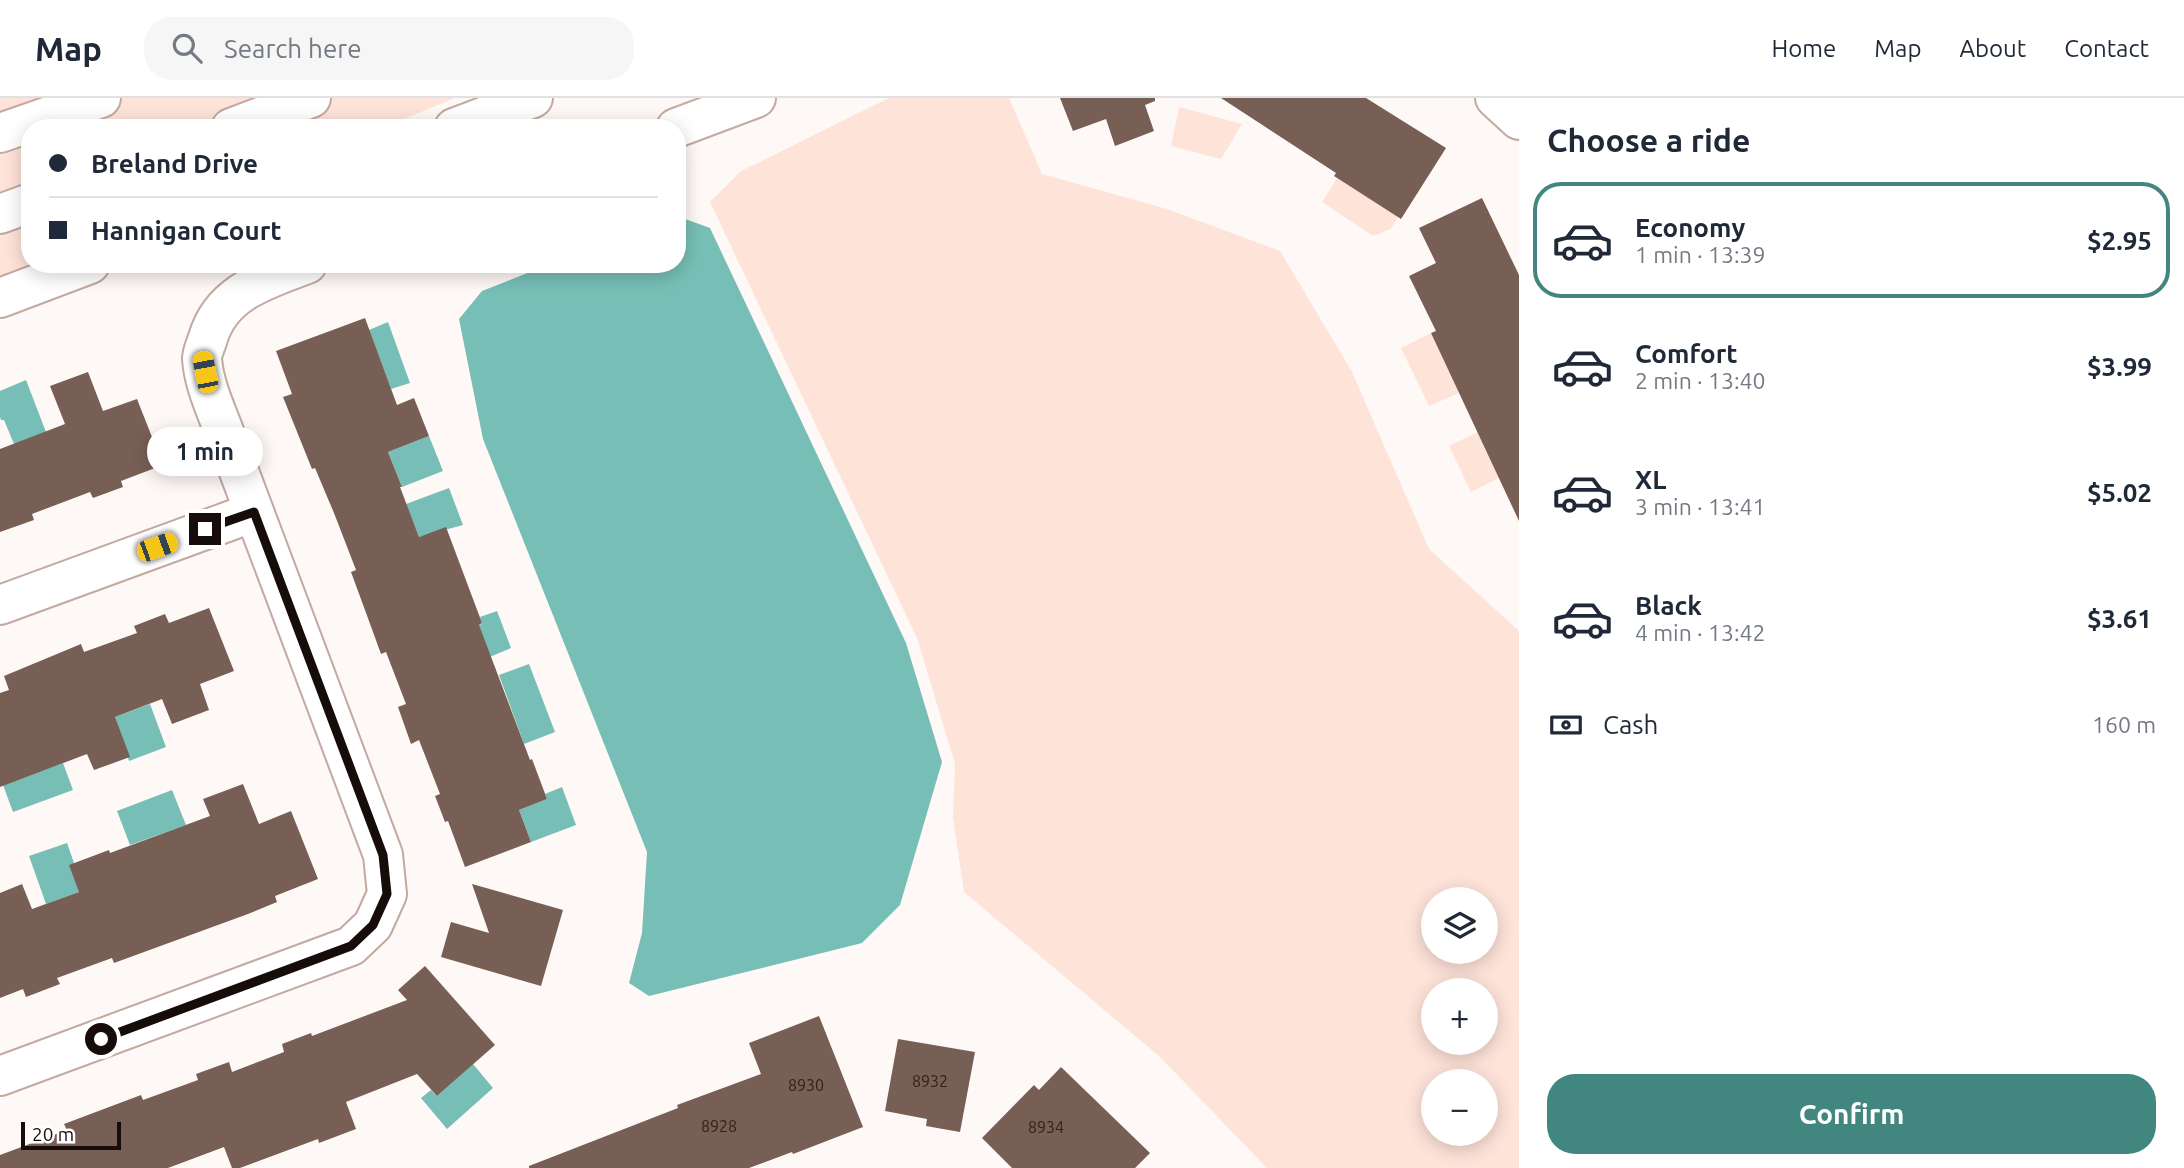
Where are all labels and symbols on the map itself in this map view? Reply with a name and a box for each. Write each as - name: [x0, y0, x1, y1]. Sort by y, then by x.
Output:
- car: [191, 349, 220, 395]
- callout: 1 min: [147, 428, 263, 476]
- route end: [189, 513, 221, 545]
- car: [134, 530, 181, 564]
- route start: [85, 1023, 117, 1055]
- house number: 8932: [912, 1072, 948, 1090]
- house number: 8930: [788, 1076, 824, 1094]
- house number: 8928: [701, 1117, 737, 1135]
- house number: 8934: [1028, 1118, 1064, 1136]
- scale bar: [21, 1119, 121, 1151]

